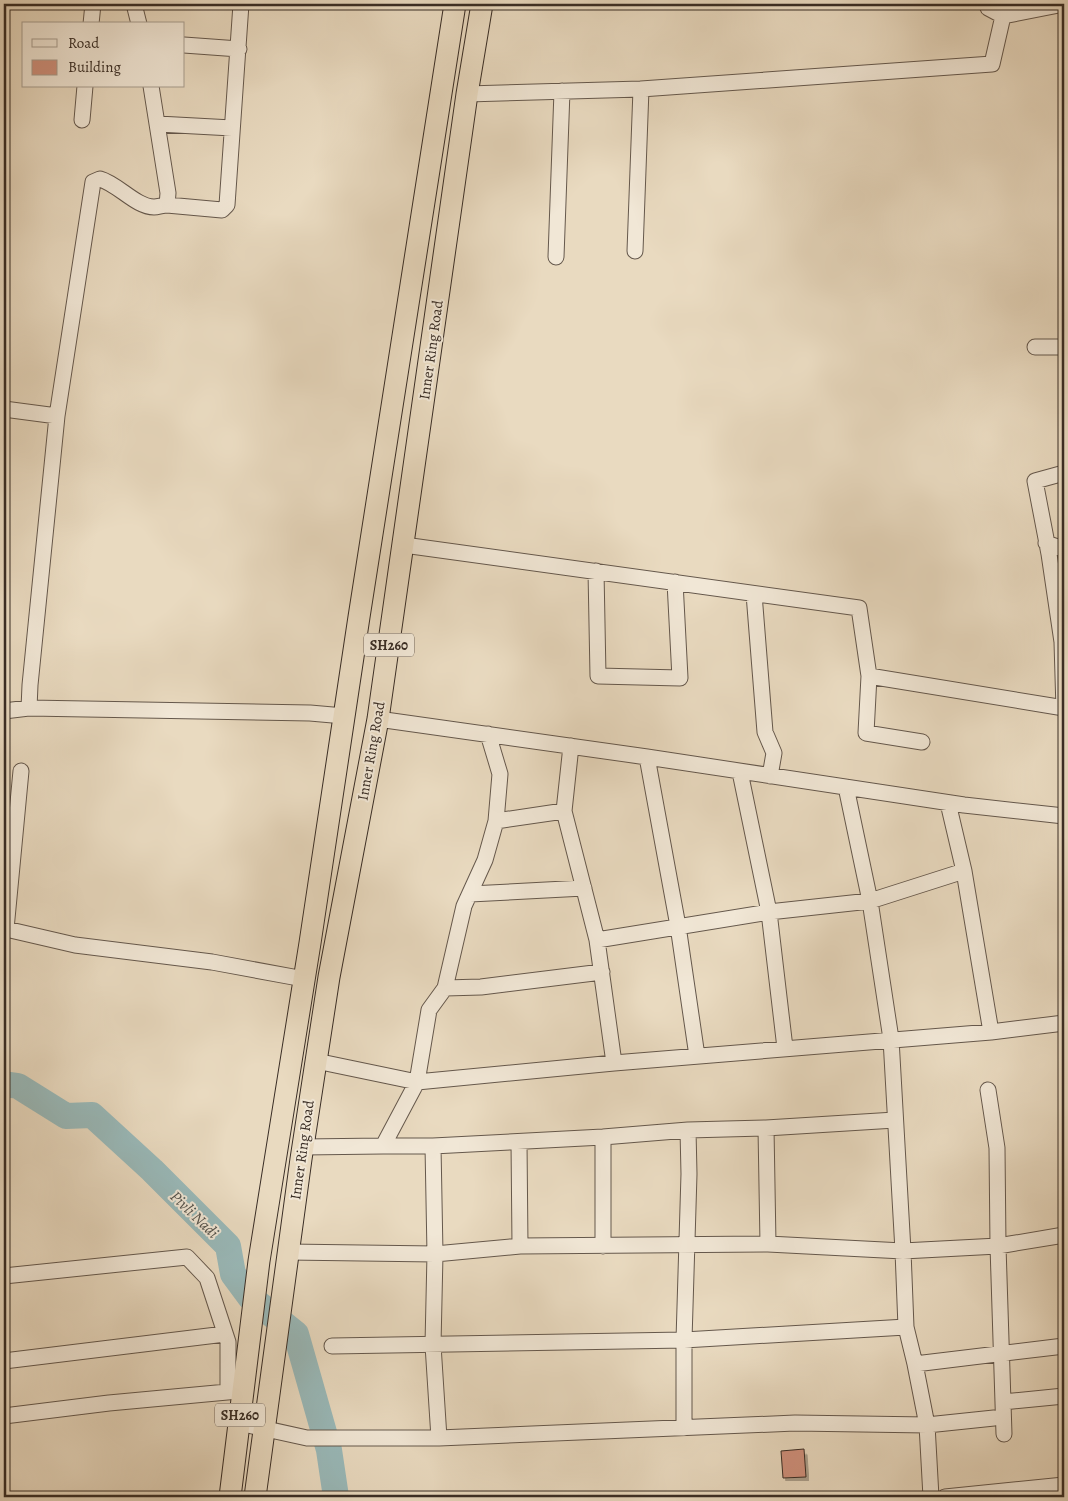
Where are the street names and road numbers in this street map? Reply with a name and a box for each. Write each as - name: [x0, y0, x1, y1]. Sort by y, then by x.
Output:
- street label: Inner Ring Road: [414, 298, 448, 401]
- road number: SH260: [364, 634, 414, 656]
- street label: Inner Ring Road: [352, 699, 390, 802]
- street label: Inner Ring Road: [285, 1098, 319, 1201]
- road number: SH260: [215, 1404, 265, 1426]

